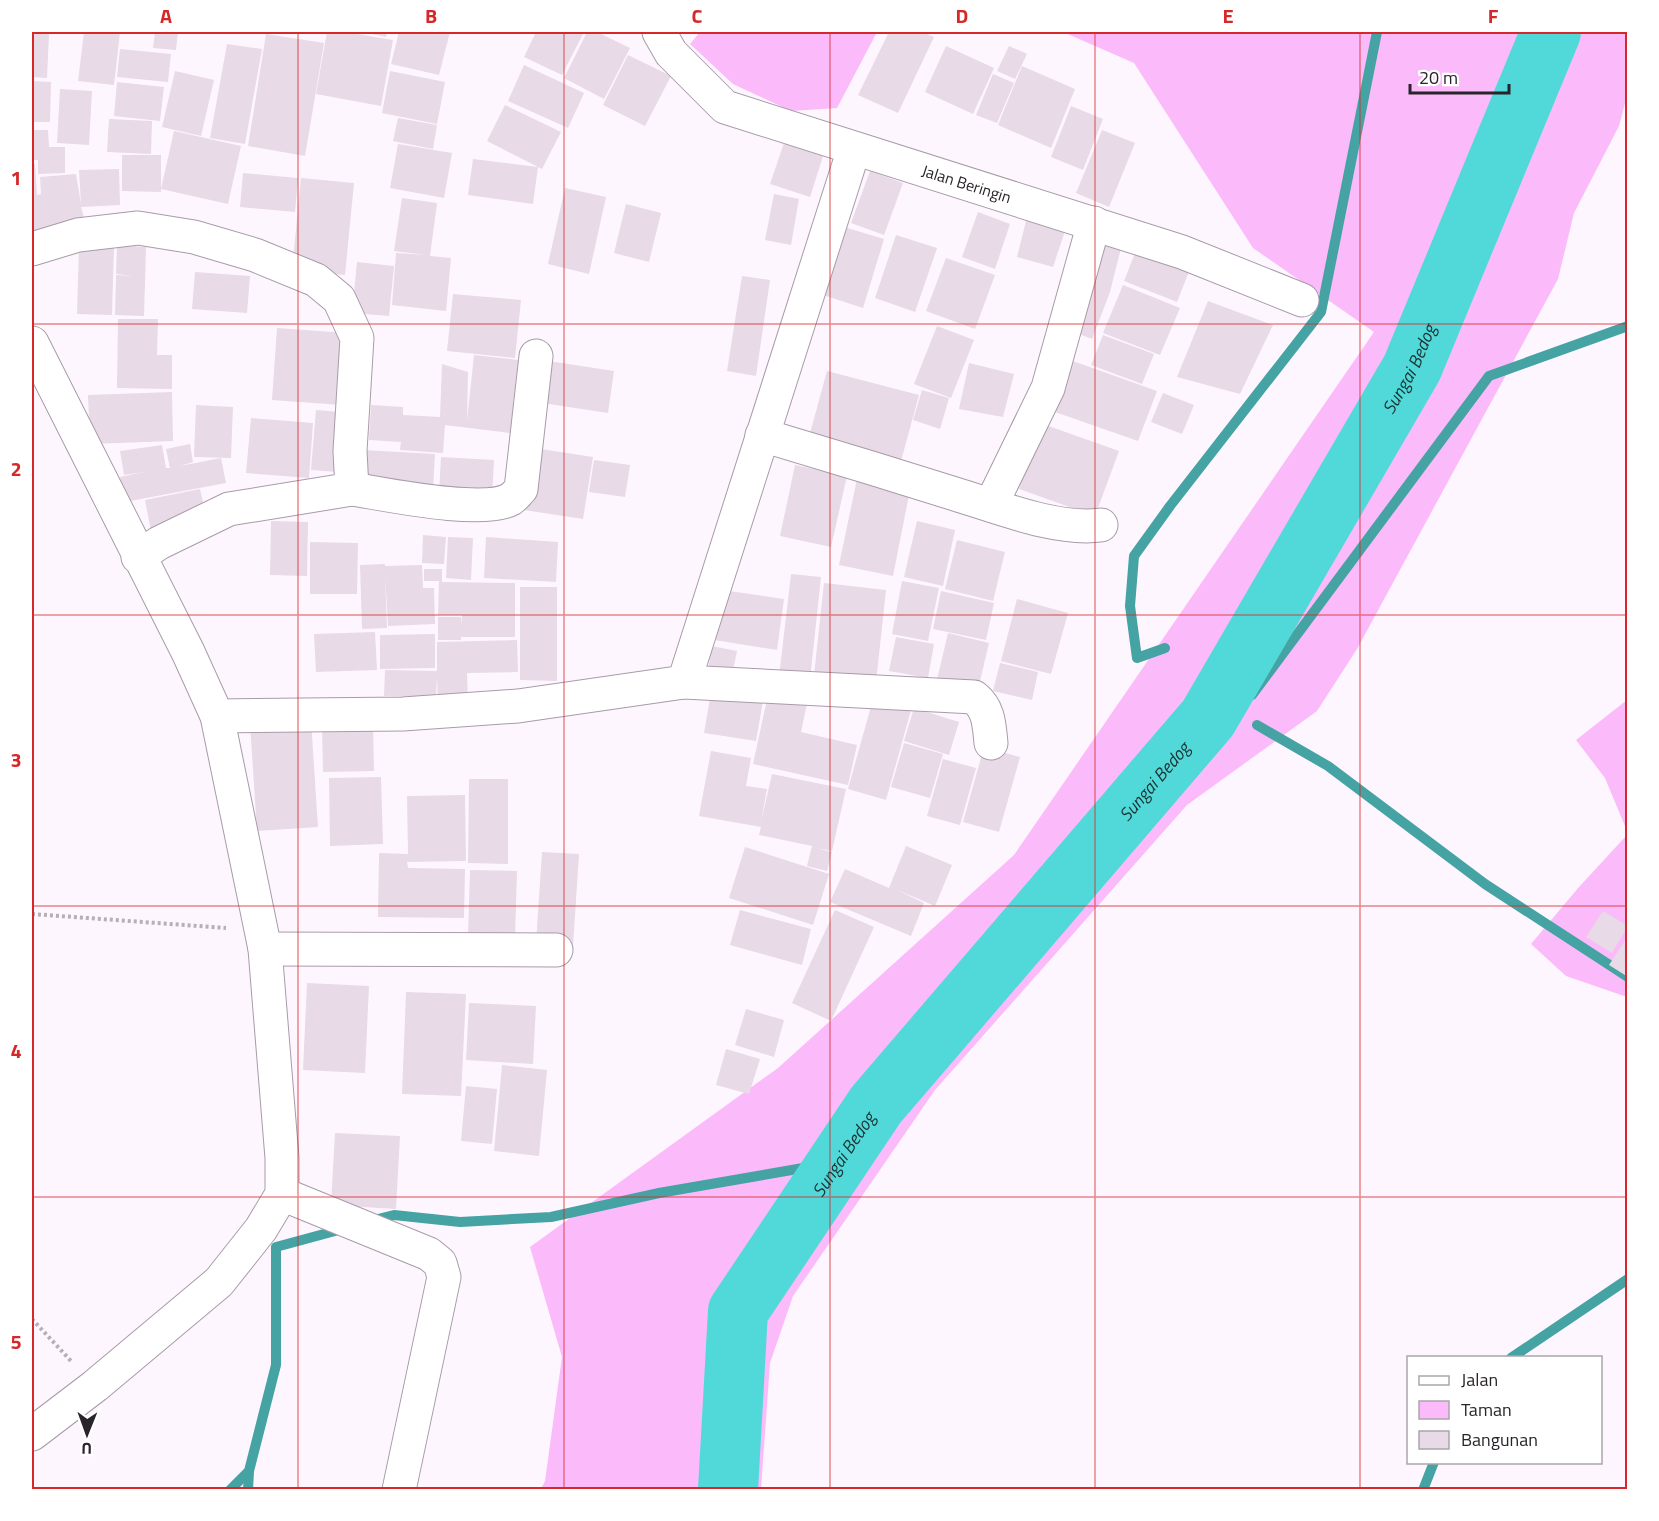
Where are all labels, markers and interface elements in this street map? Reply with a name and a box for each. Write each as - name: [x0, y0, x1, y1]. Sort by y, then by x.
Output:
- text: A: [160, 0, 172, 31]
- text: B: [425, 0, 437, 31]
- text: C: [692, 0, 703, 31]
- text: D: [956, 0, 968, 31]
- text: E: [1222, 0, 1234, 31]
- text: F: [1488, 0, 1499, 31]
- scale bar: [1410, 57, 1509, 95]
- text: 20 m: [1419, 64, 1458, 91]
- street label: Jalan Beringin: [919, 158, 1014, 209]
- text: 1: [10, 162, 22, 193]
- water label: Sungai Bedog: [1375, 318, 1443, 419]
- text: 2: [10, 453, 22, 484]
- water label: Sungai Bedog: [1112, 734, 1197, 827]
- text: 3: [10, 744, 22, 775]
- text: 4: [10, 1035, 22, 1066]
- water label: Sungai Bedog: [805, 1104, 883, 1202]
- text: 5: [10, 1326, 22, 1357]
- legend: [1407, 1356, 1602, 1464]
- text: Jalan: [1461, 1366, 1498, 1393]
- text: Taman: [1461, 1396, 1512, 1423]
- north arrow: [57, 1404, 117, 1464]
- text: Bangunan: [1461, 1426, 1538, 1453]
- text: U: [81, 1437, 92, 1461]

